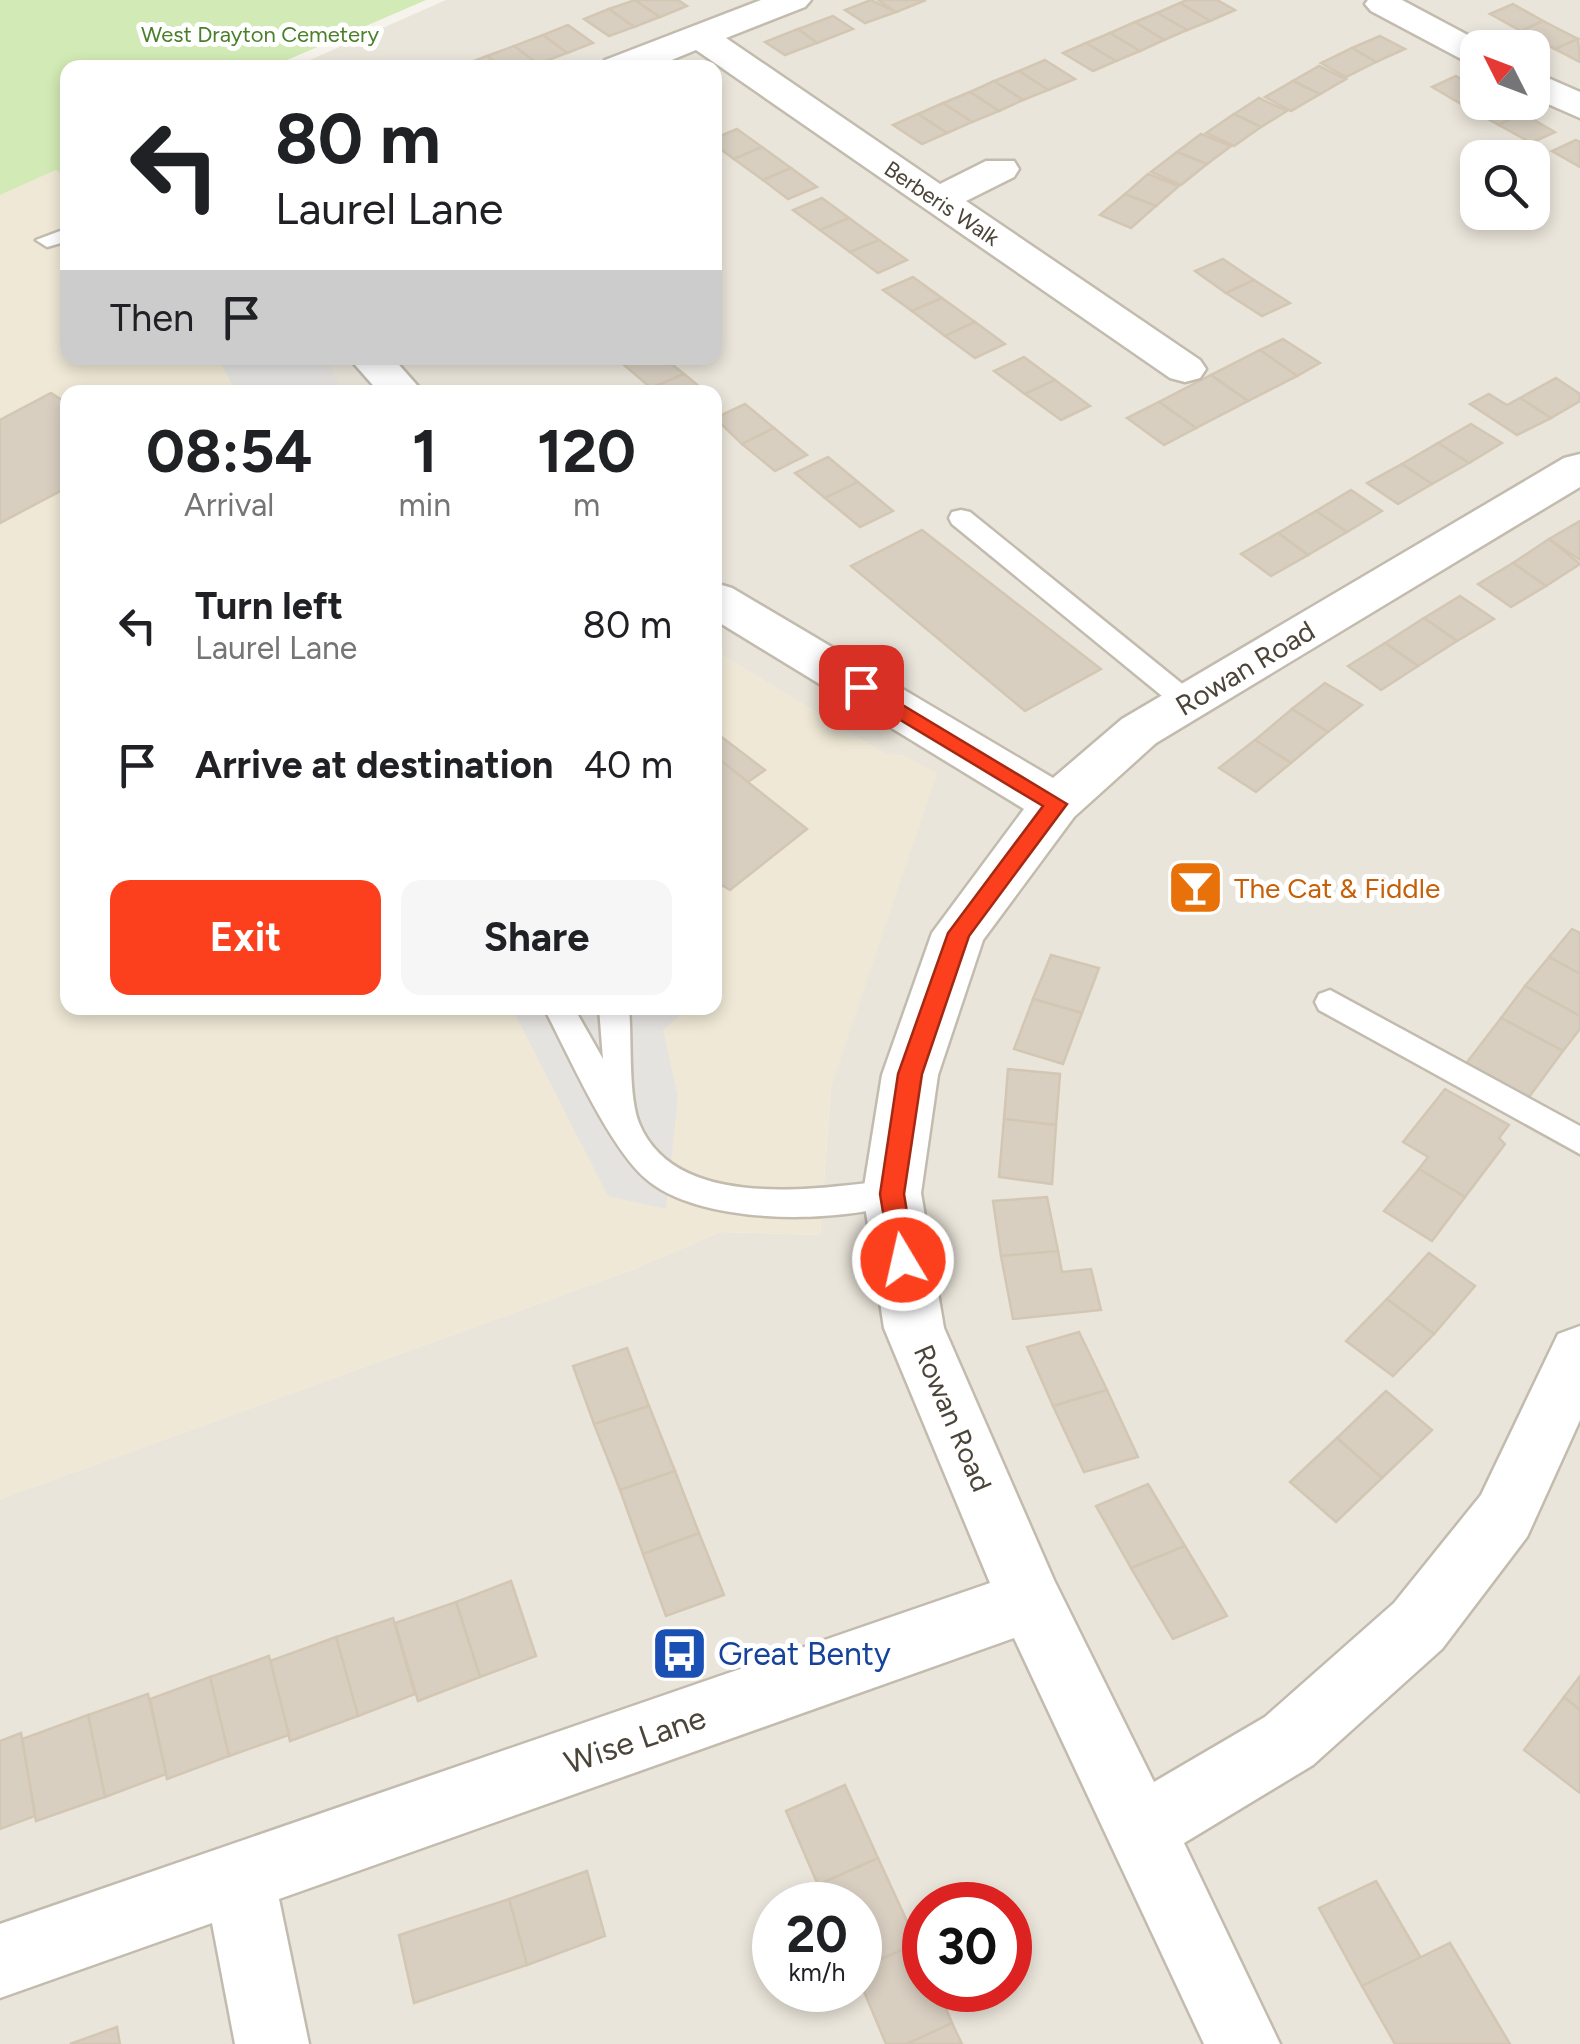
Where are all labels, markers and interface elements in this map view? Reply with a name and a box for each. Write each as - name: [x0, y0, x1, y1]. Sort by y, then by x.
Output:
- park label: West Drayton Cemetery: [141, 21, 379, 48]
- north arrow: [1460, 30, 1550, 120]
- map controls: [1460, 30, 1550, 230]
- text: 80 m: [275, 96, 441, 181]
- icon: left: [110, 100, 240, 230]
- button: search: [1460, 140, 1550, 230]
- street label: Berberis Walk: [879, 155, 1005, 252]
- text: Laurel Lane: [275, 181, 503, 235]
- icon: arrive: [214, 290, 269, 345]
- text: Then: [110, 295, 194, 341]
- text: 08:54: [146, 415, 313, 487]
- text: 1: [412, 415, 437, 487]
- text: 120: [537, 415, 636, 487]
- text: Arrival: [184, 486, 274, 524]
- text: min: [399, 486, 451, 524]
- text: m: [573, 486, 600, 524]
- text: Turn left: [195, 583, 343, 629]
- icon: left: [110, 598, 165, 653]
- text: 80 m: [583, 602, 672, 648]
- street label: Rowan Road: [1169, 613, 1321, 723]
- text: Laurel Lane: [195, 629, 357, 667]
- pin: [819, 645, 904, 730]
- icon: arrive: [834, 660, 889, 715]
- icon: arrive: [110, 738, 165, 793]
- text: Arrive at destination: [195, 742, 553, 788]
- text: 40 m: [583, 742, 673, 788]
- bar icon: The Cat & Fiddle: [1165, 858, 1225, 918]
- place label: The Cat & Fiddle: [1234, 871, 1440, 905]
- button: Exit: [110, 880, 381, 995]
- button: Share: [401, 880, 672, 995]
- position arrow: [851, 1208, 955, 1312]
- street label: Rowan Road: [907, 1339, 999, 1497]
- bus stop icon: Great Benty: [649, 1624, 709, 1684]
- place label: Great Benty: [718, 1635, 891, 1673]
- street label: Wise Lane: [559, 1698, 711, 1782]
- speed limit sign: 30: [902, 1882, 1032, 2012]
- text: 20: [786, 1904, 848, 1965]
- text: km/h: [788, 1957, 846, 1987]

